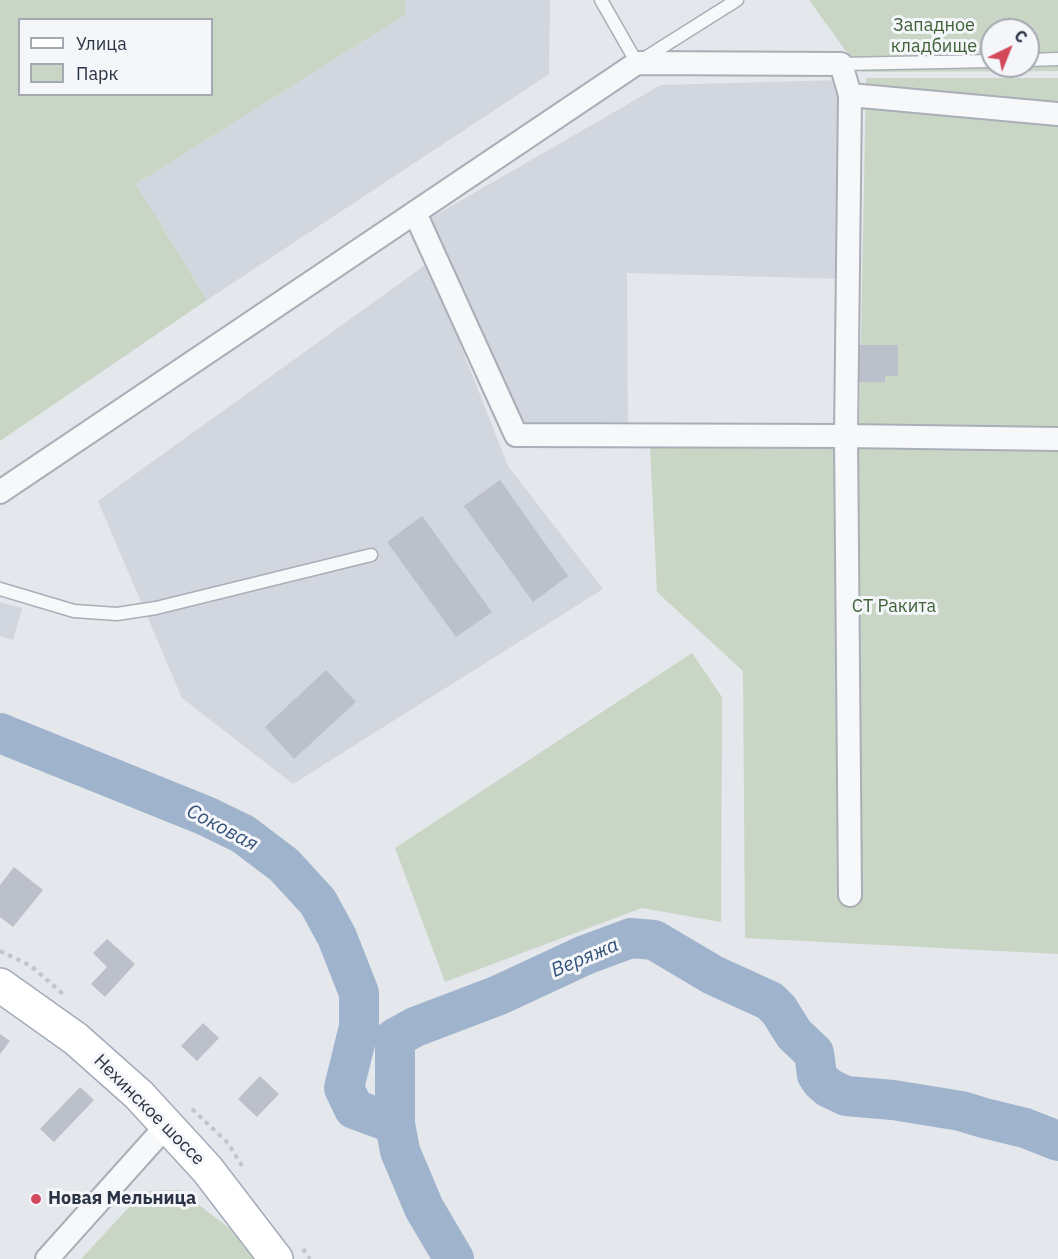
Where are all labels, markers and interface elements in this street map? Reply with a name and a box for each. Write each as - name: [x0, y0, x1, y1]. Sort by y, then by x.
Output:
- park label: Западное кладбище: [891, 15, 977, 57]
- legend: [18, 18, 213, 96]
- north arrow: [980, 18, 1040, 78]
- text: С: [1010, 25, 1032, 47]
- text: Улица: [76, 32, 127, 55]
- text: Парк: [76, 62, 118, 85]
- park label: СТ Ракита: [852, 596, 936, 618]
- water label: Соковая: [182, 799, 262, 857]
- water label: Веряжа: [548, 933, 622, 983]
- street label: Нехинское шоссе: [89, 1050, 209, 1170]
- place label: Новая Мельница: [48, 1188, 196, 1210]
- marker: Новая Мельница: [29, 1192, 43, 1206]

